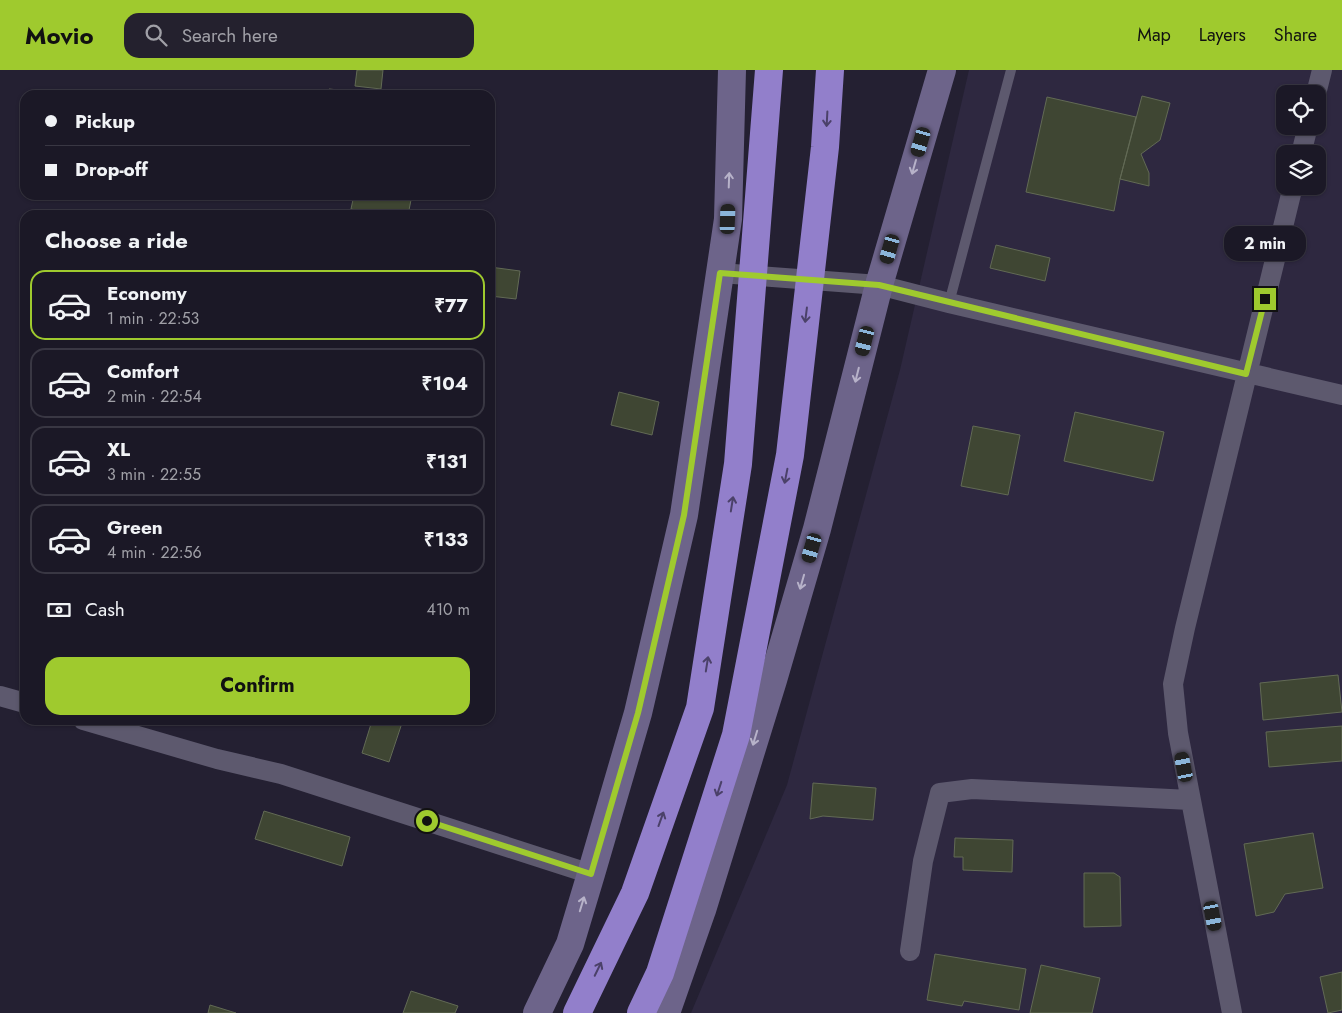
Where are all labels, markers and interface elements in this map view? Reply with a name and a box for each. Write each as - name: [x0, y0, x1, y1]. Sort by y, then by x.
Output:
- search box: [124, 13, 474, 58]
- text: Movio: [25, 18, 94, 53]
- icon: search: [142, 21, 170, 49]
- text: Search here: [182, 22, 278, 49]
- text: Map: [1137, 22, 1171, 48]
- text: Layers: [1199, 22, 1246, 48]
- text: Share: [1274, 22, 1317, 48]
- map controls: [1276, 85, 1326, 195]
- button: locate: [1276, 85, 1326, 135]
- text: Pickup: [75, 108, 135, 135]
- one-way arrow: [823, 110, 832, 126]
- car: [909, 126, 932, 158]
- button: layers: [1276, 145, 1326, 195]
- text: Drop-off: [75, 156, 148, 183]
- one-way arrow: [908, 159, 918, 175]
- one-way arrow: [724, 172, 734, 188]
- car: [719, 204, 736, 234]
- text: Choose a ride: [45, 224, 188, 256]
- callout: 2 min: [1224, 226, 1306, 262]
- text: 2 min: [1244, 232, 1286, 255]
- car: [878, 233, 901, 265]
- text: Economy: [107, 280, 187, 307]
- icon: car: [47, 283, 92, 328]
- route end: [1254, 288, 1276, 310]
- text: ₹77: [434, 292, 468, 319]
- text: 1 min · 22:53: [107, 307, 199, 330]
- one-way arrow: [801, 307, 811, 323]
- car: [854, 325, 875, 357]
- text: Comfort: [107, 358, 179, 385]
- icon: car: [47, 361, 92, 406]
- one-way arrow: [851, 366, 861, 382]
- text: ₹104: [422, 370, 468, 397]
- text: 2 min · 22:54: [107, 385, 202, 408]
- text: XL: [107, 436, 130, 463]
- icon: car: [47, 439, 92, 484]
- text: ₹131: [426, 448, 468, 475]
- text: 3 min · 22:55: [107, 463, 201, 486]
- one-way arrow: [781, 468, 790, 484]
- one-way arrow: [727, 496, 737, 512]
- text: Green: [107, 514, 163, 541]
- icon: car: [47, 517, 92, 562]
- text: ₹133: [424, 526, 468, 553]
- car: [800, 532, 823, 564]
- text: 4 min · 22:56: [107, 541, 202, 564]
- one-way arrow: [796, 574, 806, 590]
- icon: cash: [45, 596, 73, 624]
- text: Cash: [85, 596, 125, 623]
- text: 410 m: [427, 598, 470, 621]
- button: Confirm: [45, 657, 470, 715]
- one-way arrow: [702, 657, 712, 673]
- one-way arrow: [750, 730, 759, 745]
- car: [1173, 751, 1194, 783]
- one-way arrow: [713, 780, 723, 796]
- route start: [416, 810, 438, 832]
- one-way arrow: [656, 812, 666, 828]
- one-way arrow: [577, 896, 587, 912]
- car: [1202, 900, 1223, 932]
- one-way arrow: [594, 962, 603, 977]

